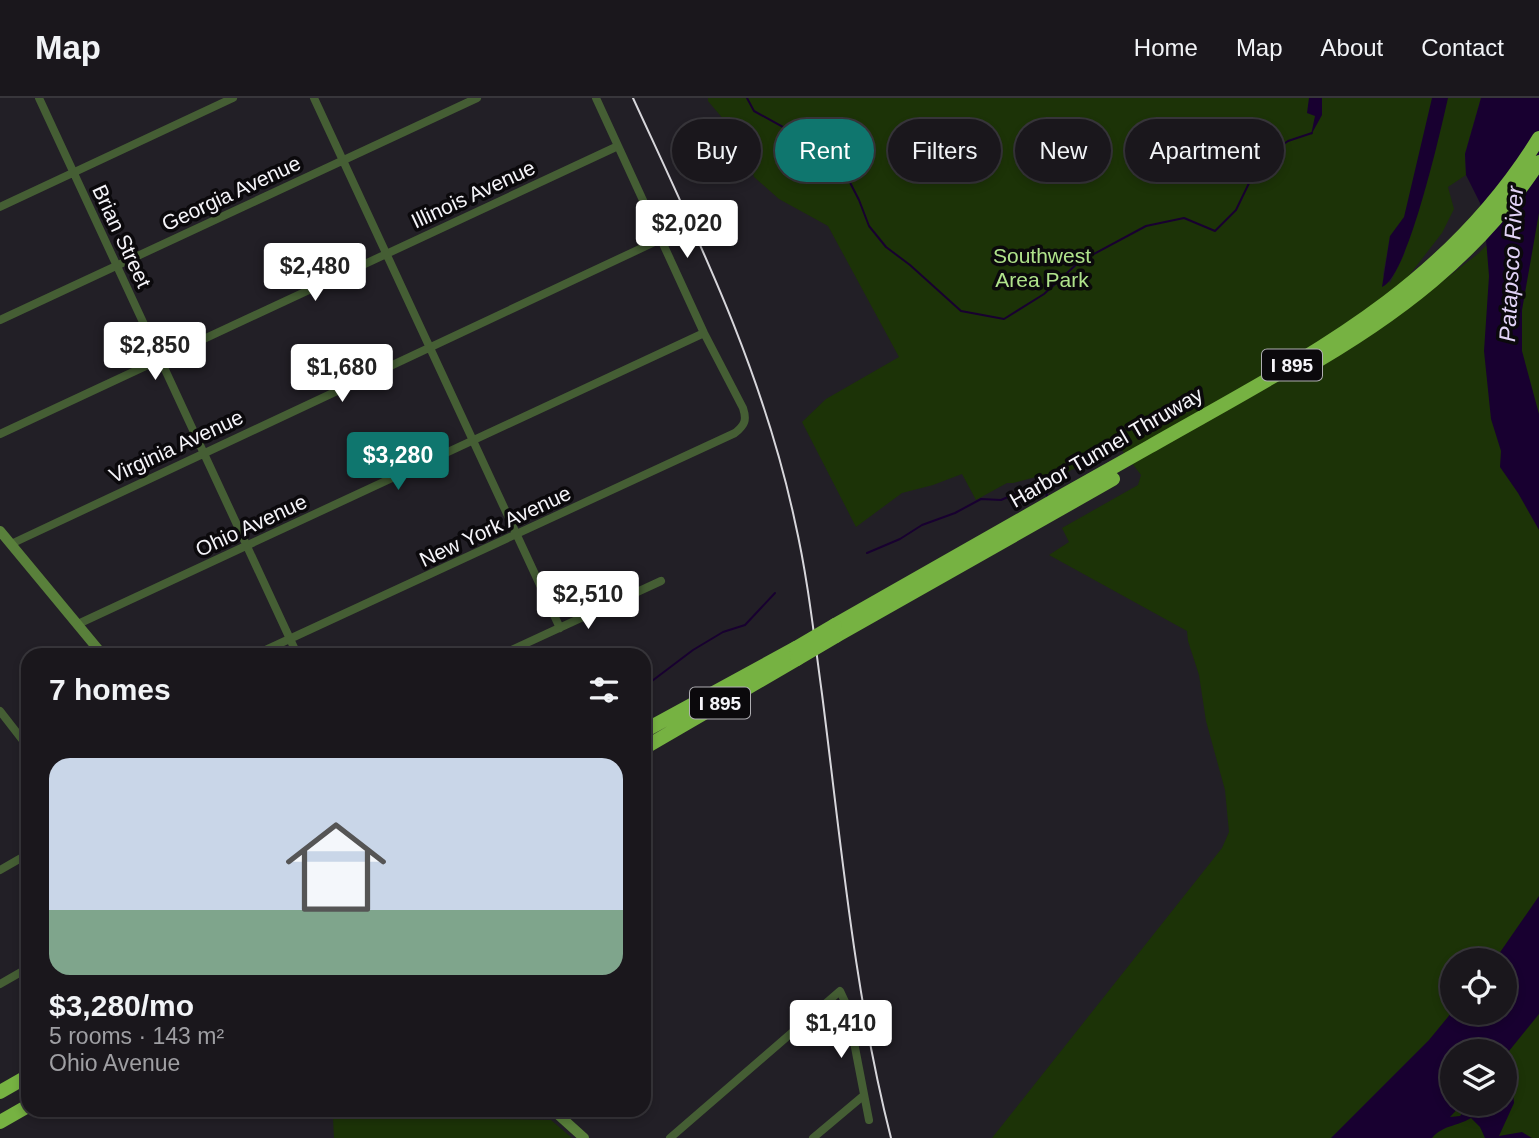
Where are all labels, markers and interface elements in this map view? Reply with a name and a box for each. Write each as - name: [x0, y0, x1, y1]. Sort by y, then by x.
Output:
- text: Map: [35, 29, 101, 66]
- text: Home: [1134, 34, 1198, 61]
- text: Map: [1236, 34, 1283, 61]
- text: About: [1321, 34, 1383, 61]
- text: Contact: [1421, 34, 1504, 61]
- chip: Buy: [672, 119, 761, 182]
- chip: Rent: [775, 119, 874, 182]
- chip: Filters: [888, 119, 1001, 182]
- chip: New: [1015, 119, 1111, 182]
- chip: Apartment: [1125, 119, 1284, 182]
- street label: Georgia Avenue: [158, 151, 304, 235]
- street label: Illinois Avenue: [407, 155, 539, 233]
- street label: Brian Street: [88, 181, 156, 291]
- water label: Patapsco River: [1494, 184, 1528, 343]
- pin: $2,020: [630, 200, 744, 260]
- text: $2,020: [652, 210, 722, 236]
- pin: $2,480: [258, 244, 372, 303]
- park label: Southwest Area Park: [993, 244, 1091, 291]
- text: $2,480: [280, 253, 350, 279]
- pin: $2,850: [98, 322, 212, 382]
- text: $2,850: [120, 332, 190, 358]
- pin: $1,680: [285, 344, 399, 404]
- road number: I 895: [1262, 350, 1322, 380]
- text: $1,680: [307, 354, 377, 380]
- street label: Harbor Tunnel Thruway: [1005, 382, 1207, 512]
- street label: Virginia Avenue: [105, 405, 247, 487]
- pin: $3,280: [341, 432, 455, 492]
- text: $3,280: [363, 442, 433, 468]
- street label: New York Avenue: [416, 481, 574, 571]
- street label: Ohio Avenue: [192, 489, 310, 561]
- pin: $2,510: [531, 572, 645, 631]
- text: $2,510: [553, 581, 623, 607]
- icon: filters: [585, 671, 623, 709]
- text: 7 homes: [49, 673, 171, 706]
- road number: I 895: [690, 688, 750, 718]
- icon: home: [273, 804, 399, 930]
- map controls: [1440, 948, 1517, 1116]
- button: locate: [1440, 948, 1517, 1025]
- text: $3,280/mo: [49, 989, 194, 1022]
- pin: $1,410: [784, 1000, 898, 1060]
- text: $1,410: [806, 1010, 876, 1036]
- text: 5 rooms · 143 m²: [49, 1023, 224, 1049]
- button: layers: [1440, 1039, 1517, 1116]
- text: Ohio Avenue: [49, 1050, 180, 1076]

